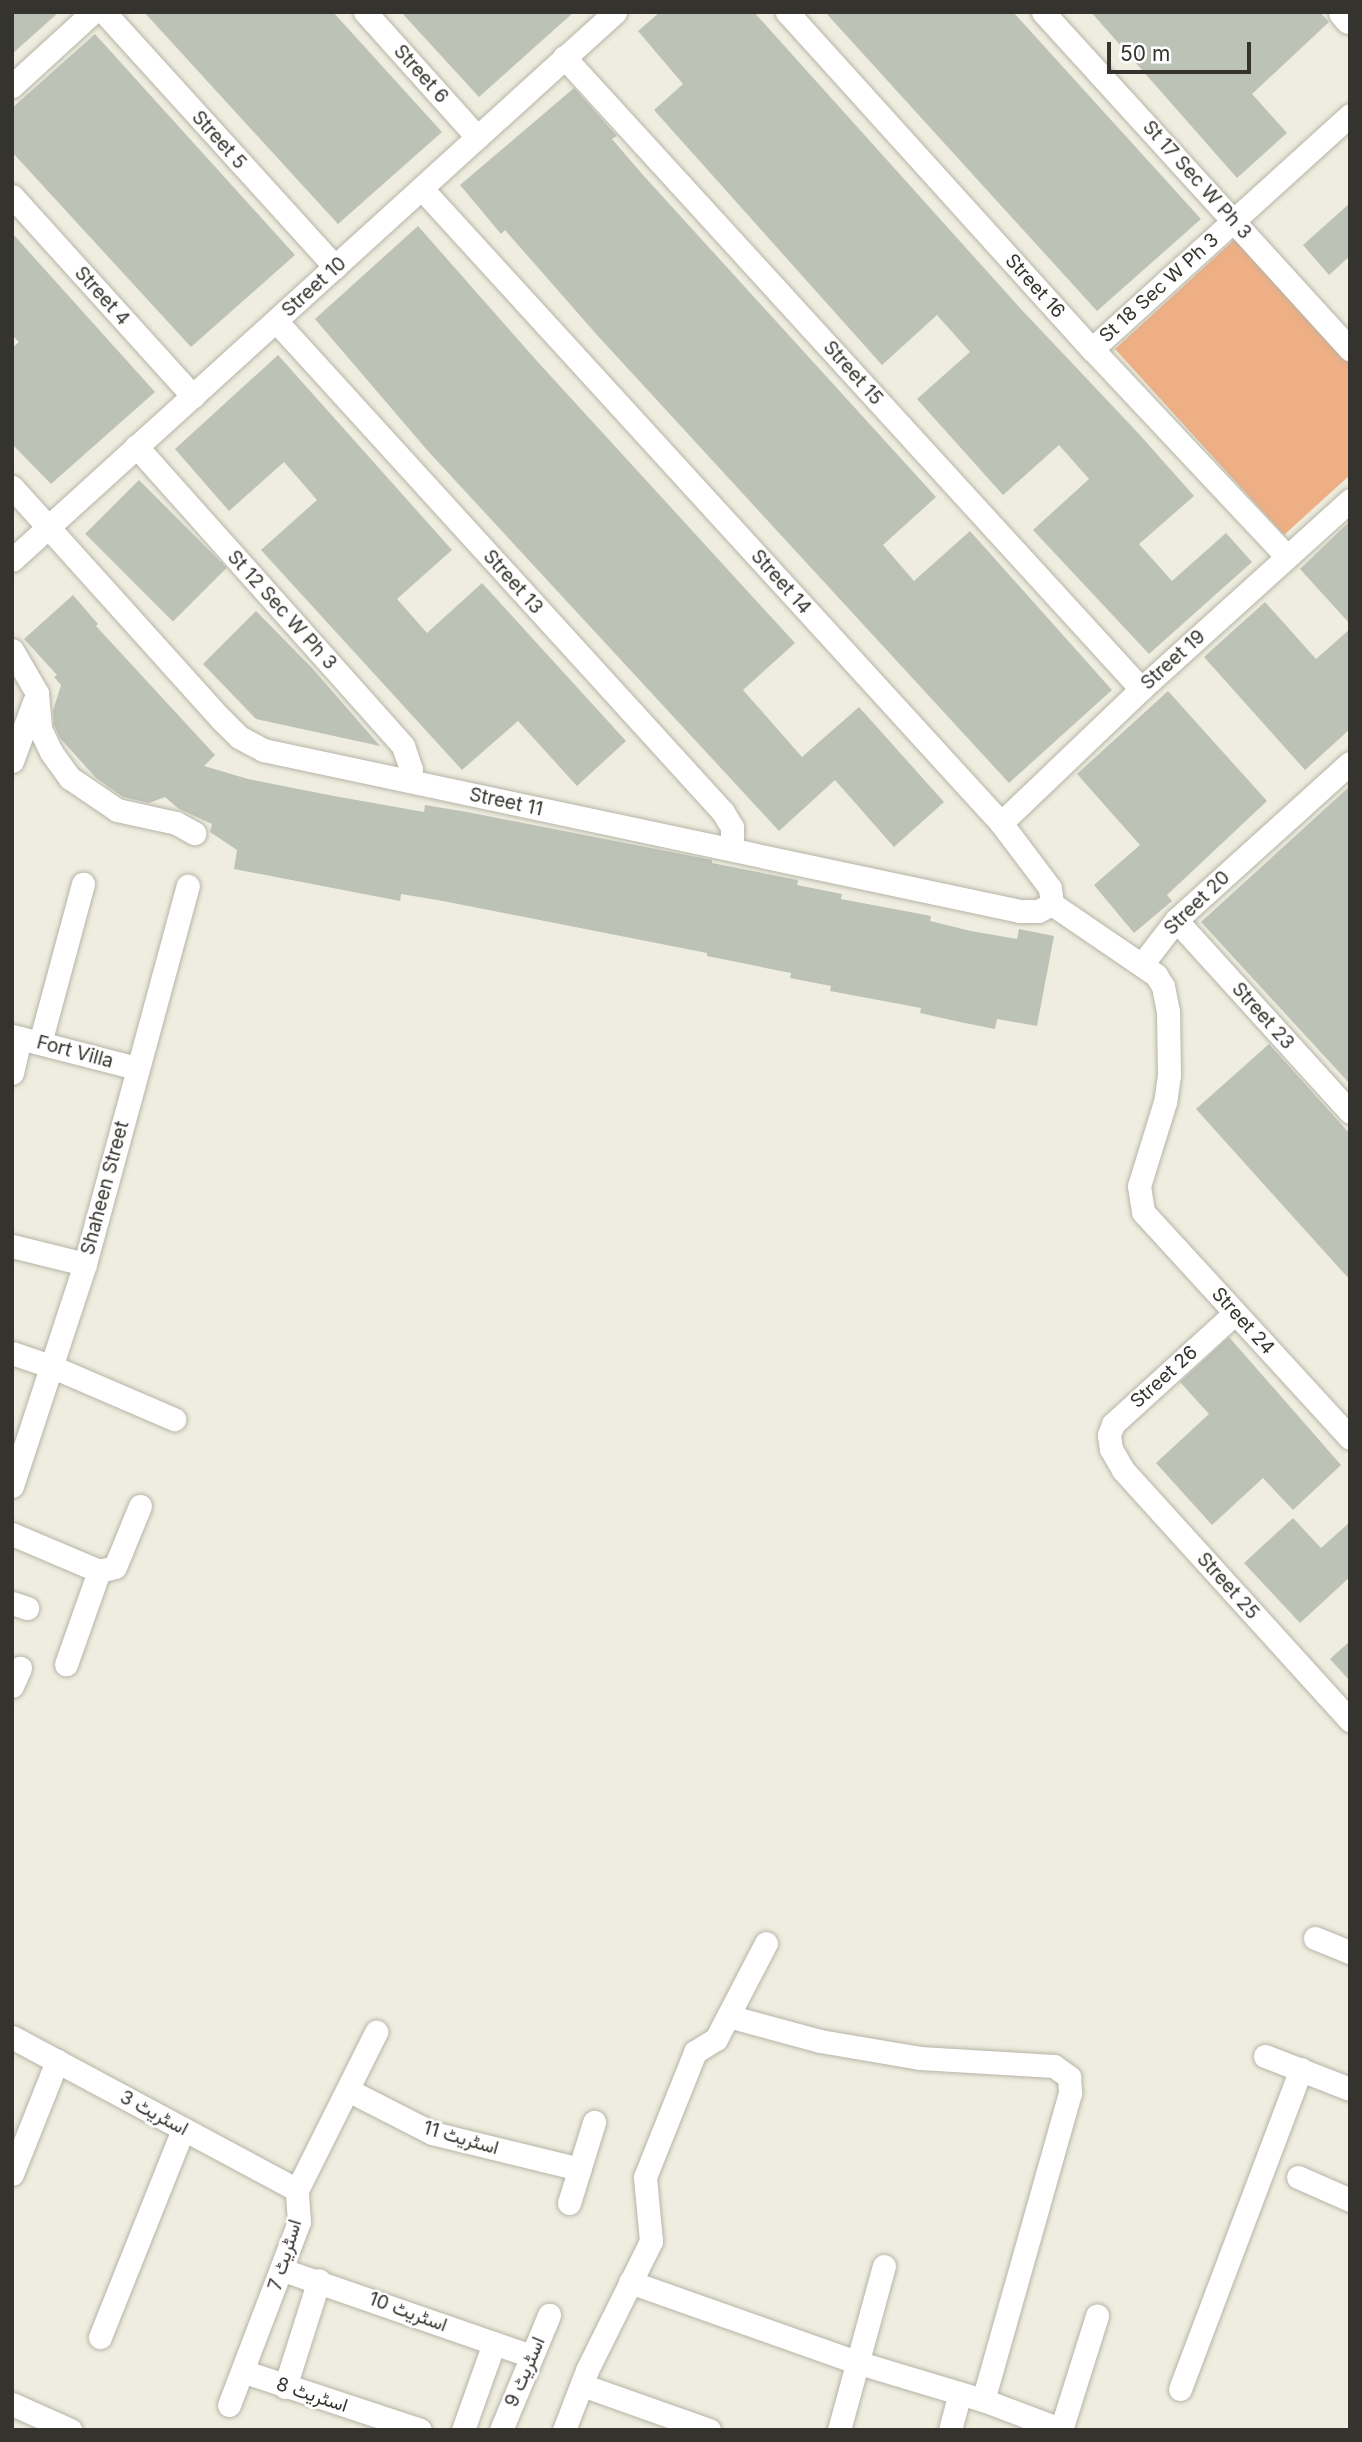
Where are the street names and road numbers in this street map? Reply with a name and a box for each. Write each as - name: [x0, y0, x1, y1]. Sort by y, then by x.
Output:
- street label: Street 6: [389, 40, 453, 108]
- street label: Street 5: [187, 106, 251, 174]
- street label: St 17 Sec W Ph 3: [1138, 116, 1256, 244]
- street label: St 18 Sec W Ph 3: [1095, 228, 1223, 348]
- street label: Street 16: [1000, 249, 1070, 323]
- street label: Street 10: [277, 252, 351, 322]
- street label: Street 4: [70, 262, 134, 330]
- street label: Street 15: [818, 336, 888, 410]
- street label: Street 13: [478, 545, 548, 619]
- street label: Street 14: [746, 545, 816, 619]
- street label: St 12 Sec W Ph 3: [223, 546, 341, 674]
- street label: Street 19: [1136, 625, 1210, 695]
- street label: Street 11: [467, 783, 545, 821]
- street label: Street 20: [1159, 866, 1235, 940]
- street label: Street 23: [1227, 978, 1299, 1054]
- street label: Fort Villa: [34, 1031, 116, 1073]
- street label: Shaheen Street: [76, 1119, 134, 1257]
- street label: Street 24: [1207, 1283, 1279, 1359]
- street label: Street 26: [1126, 1341, 1202, 1413]
- street label: Street 25: [1192, 1548, 1264, 1624]
- street label: اسٹریٹ 3: [116, 2086, 192, 2140]
- street label: اسٹریٹ 11: [421, 2116, 501, 2160]
- street label: اسٹریٹ 7: [263, 2217, 307, 2293]
- street label: اسٹریٹ 10: [366, 2287, 450, 2337]
- street label: اسٹریٹ 9: [500, 2334, 550, 2410]
- street label: اسٹریٹ 8: [273, 2373, 351, 2417]

